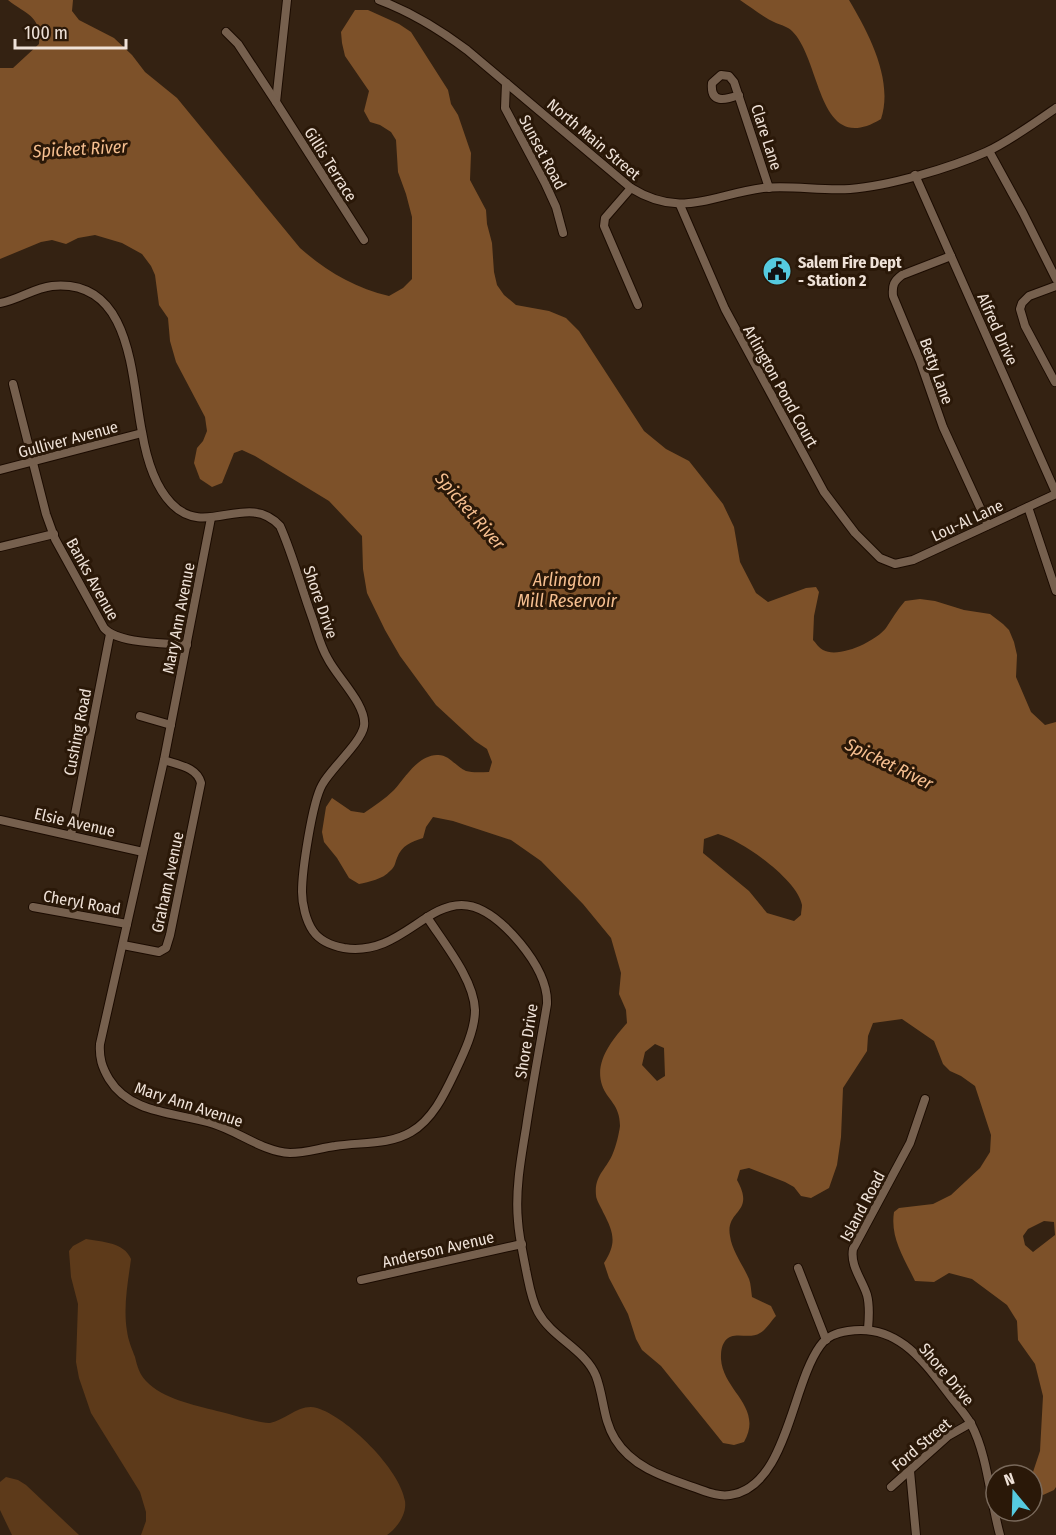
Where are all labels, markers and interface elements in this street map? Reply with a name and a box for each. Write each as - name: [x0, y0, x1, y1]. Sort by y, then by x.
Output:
- scale bar: [15, 12, 126, 50]
- text: 100 m: [24, 22, 68, 44]
- street label: North Main Street: [543, 95, 645, 184]
- street label: Clare Lane: [747, 102, 786, 172]
- street label: Sunset Road: [515, 112, 570, 193]
- street label: Gillis Terrace: [300, 124, 361, 205]
- water label: Spicket River: [31, 135, 129, 163]
- place label: Salem Fire Dept - Station 2: [798, 253, 902, 290]
- public building icon: Salem Fire Dept - Station 2: [761, 255, 793, 287]
- street label: Alfred Drive: [973, 290, 1022, 368]
- street label: Arlington Pond Court: [739, 322, 822, 451]
- street label: Betty Lane: [916, 335, 957, 407]
- street label: Gulliver Avenue: [16, 417, 120, 462]
- water label: Spicket River: [430, 467, 510, 555]
- street label: Lou-Al Lane: [928, 496, 1006, 545]
- street label: Banks Avenue: [62, 535, 123, 624]
- street label: Mary Ann Avenue: [158, 561, 199, 675]
- street label: Shore Drive: [299, 563, 342, 641]
- water label: Arlington Mill Reservoir: [517, 569, 617, 612]
- street label: Cushing Road: [60, 687, 95, 777]
- water label: Spicket River: [841, 733, 937, 795]
- street label: Elsie Avenue: [33, 804, 117, 841]
- street label: Graham Avenue: [148, 830, 187, 934]
- street label: Cheryl Road: [42, 886, 122, 919]
- street label: Shore Drive: [511, 1002, 542, 1080]
- street label: Mary Ann Avenue: [132, 1078, 246, 1131]
- street label: Island Road: [836, 1168, 889, 1245]
- street label: Anderson Avenue: [380, 1227, 496, 1272]
- street label: Shore Drive: [915, 1339, 978, 1409]
- street label: Ford Street: [888, 1414, 955, 1475]
- north arrow: [984, 1463, 1044, 1523]
- text: N: [1002, 1469, 1017, 1490]

